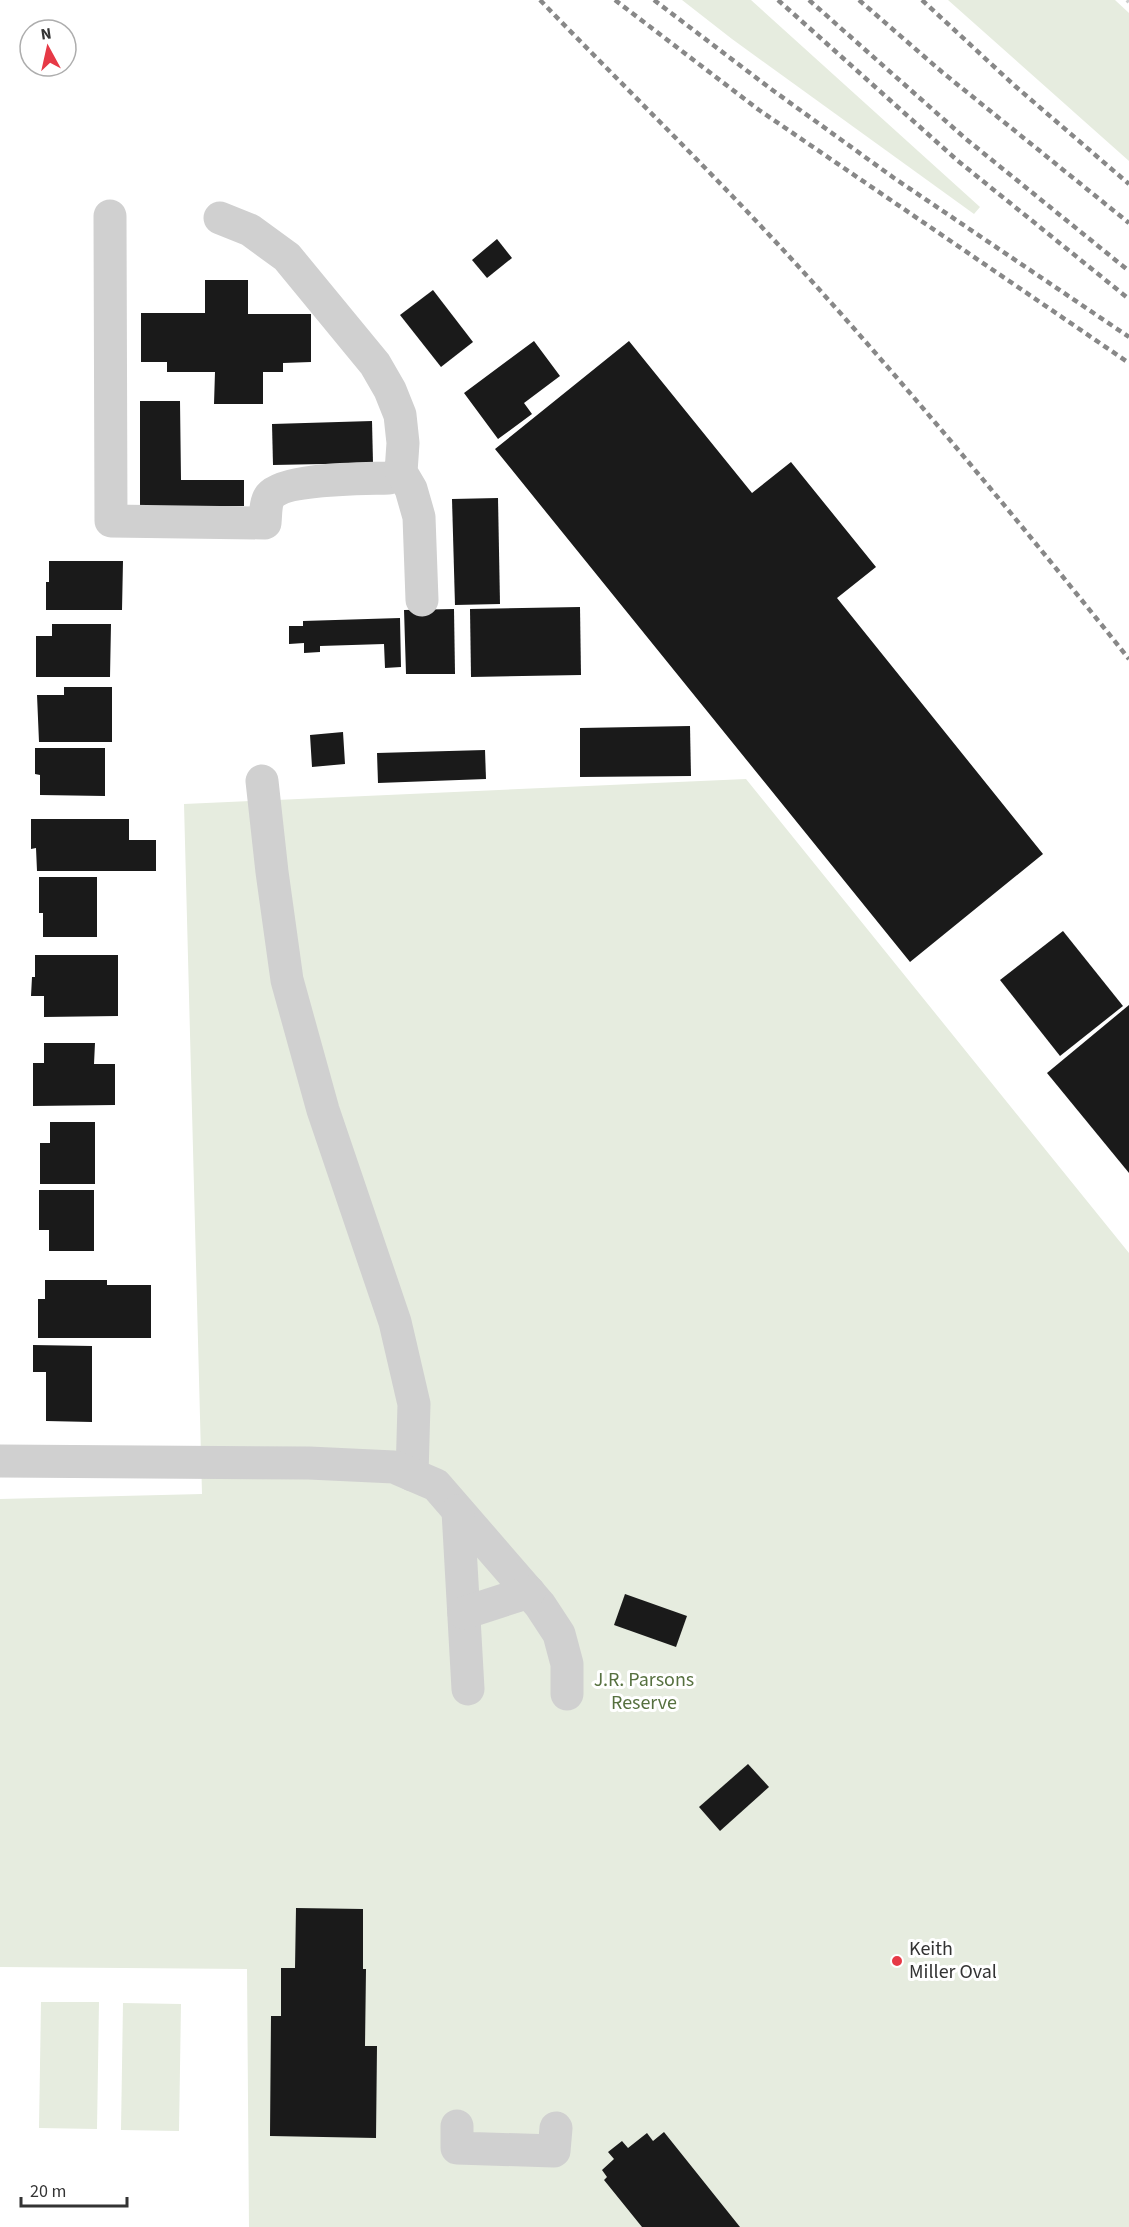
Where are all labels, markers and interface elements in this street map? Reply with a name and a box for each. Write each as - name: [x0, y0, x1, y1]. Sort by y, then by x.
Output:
- north arrow: [18, 18, 78, 78]
- text: N: [39, 23, 53, 46]
- park label: J.R. Parsons Reserve: [594, 1666, 694, 1717]
- place label: Keith Miller Oval: [909, 1935, 997, 1986]
- marker: Keith Miller Oval: [890, 1954, 904, 1968]
- scale bar: [21, 2170, 128, 2208]
- text: 20 m: [30, 2179, 66, 2204]

